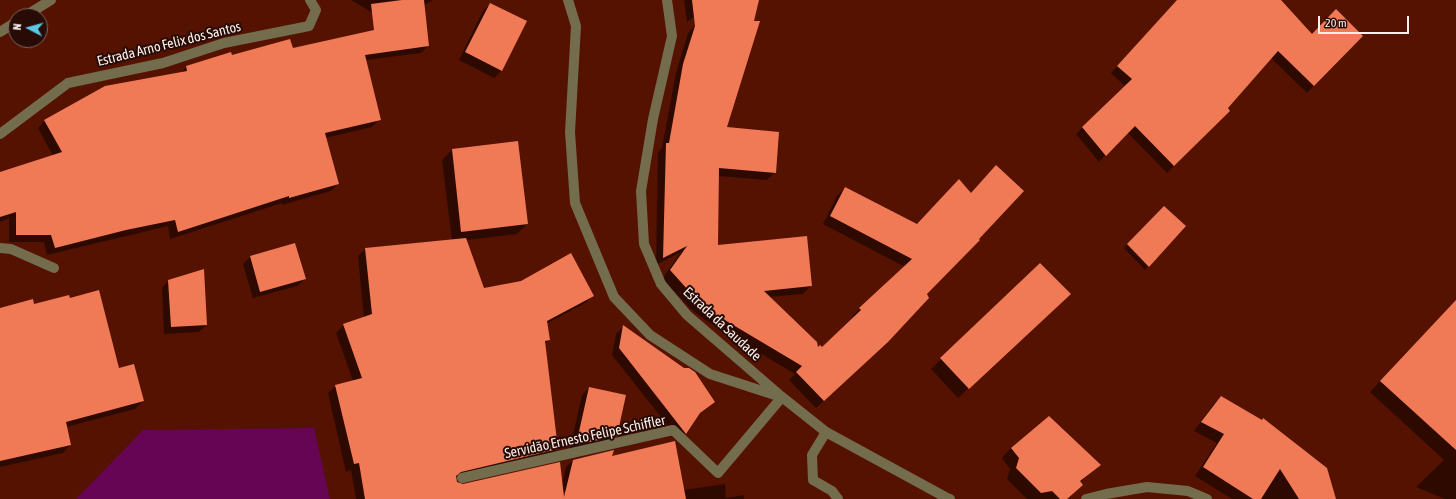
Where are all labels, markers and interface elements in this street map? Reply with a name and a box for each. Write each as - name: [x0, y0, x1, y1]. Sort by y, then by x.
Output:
- north arrow: [8, 8, 48, 48]
- scale bar: [1320, 8, 1411, 34]
- text: 20 m: [1325, 16, 1347, 30]
- street label: Estrada Arno Felix dos Santos: [95, 18, 243, 70]
- text: N: [11, 23, 23, 31]
- street label: Estrada da Saudade: [679, 284, 765, 364]
- street label: Servidão Ernesto Felipe Schiffler: [503, 412, 667, 462]

